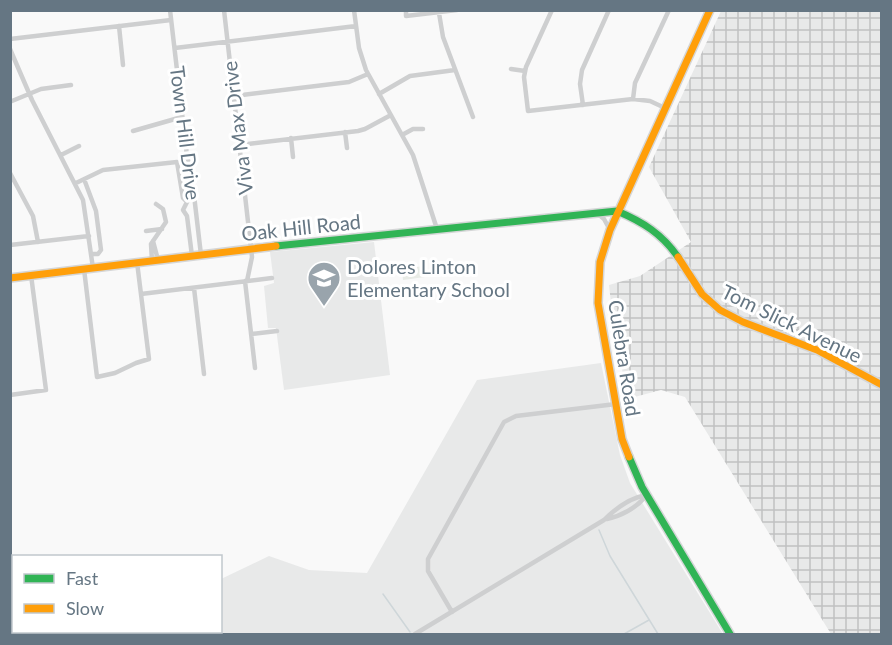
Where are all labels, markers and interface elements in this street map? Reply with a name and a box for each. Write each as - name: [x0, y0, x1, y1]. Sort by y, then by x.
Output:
- street label: Viva Max Drive: [217, 60, 257, 196]
- street label: Town Hill Drive: [166, 65, 206, 201]
- street label: Oak Hill Road: [240, 209, 362, 245]
- place label: Dolores Linton Elementary School: [347, 254, 510, 301]
- school or university icon: Dolores Linton Elementary School: [306, 260, 342, 307]
- street label: Tom Slick Avenue: [718, 279, 866, 367]
- street label: Culebra Road: [604, 298, 646, 418]
- legend: [12, 555, 222, 633]
- text: Fast: [66, 567, 99, 589]
- text: Slow: [66, 597, 104, 619]

